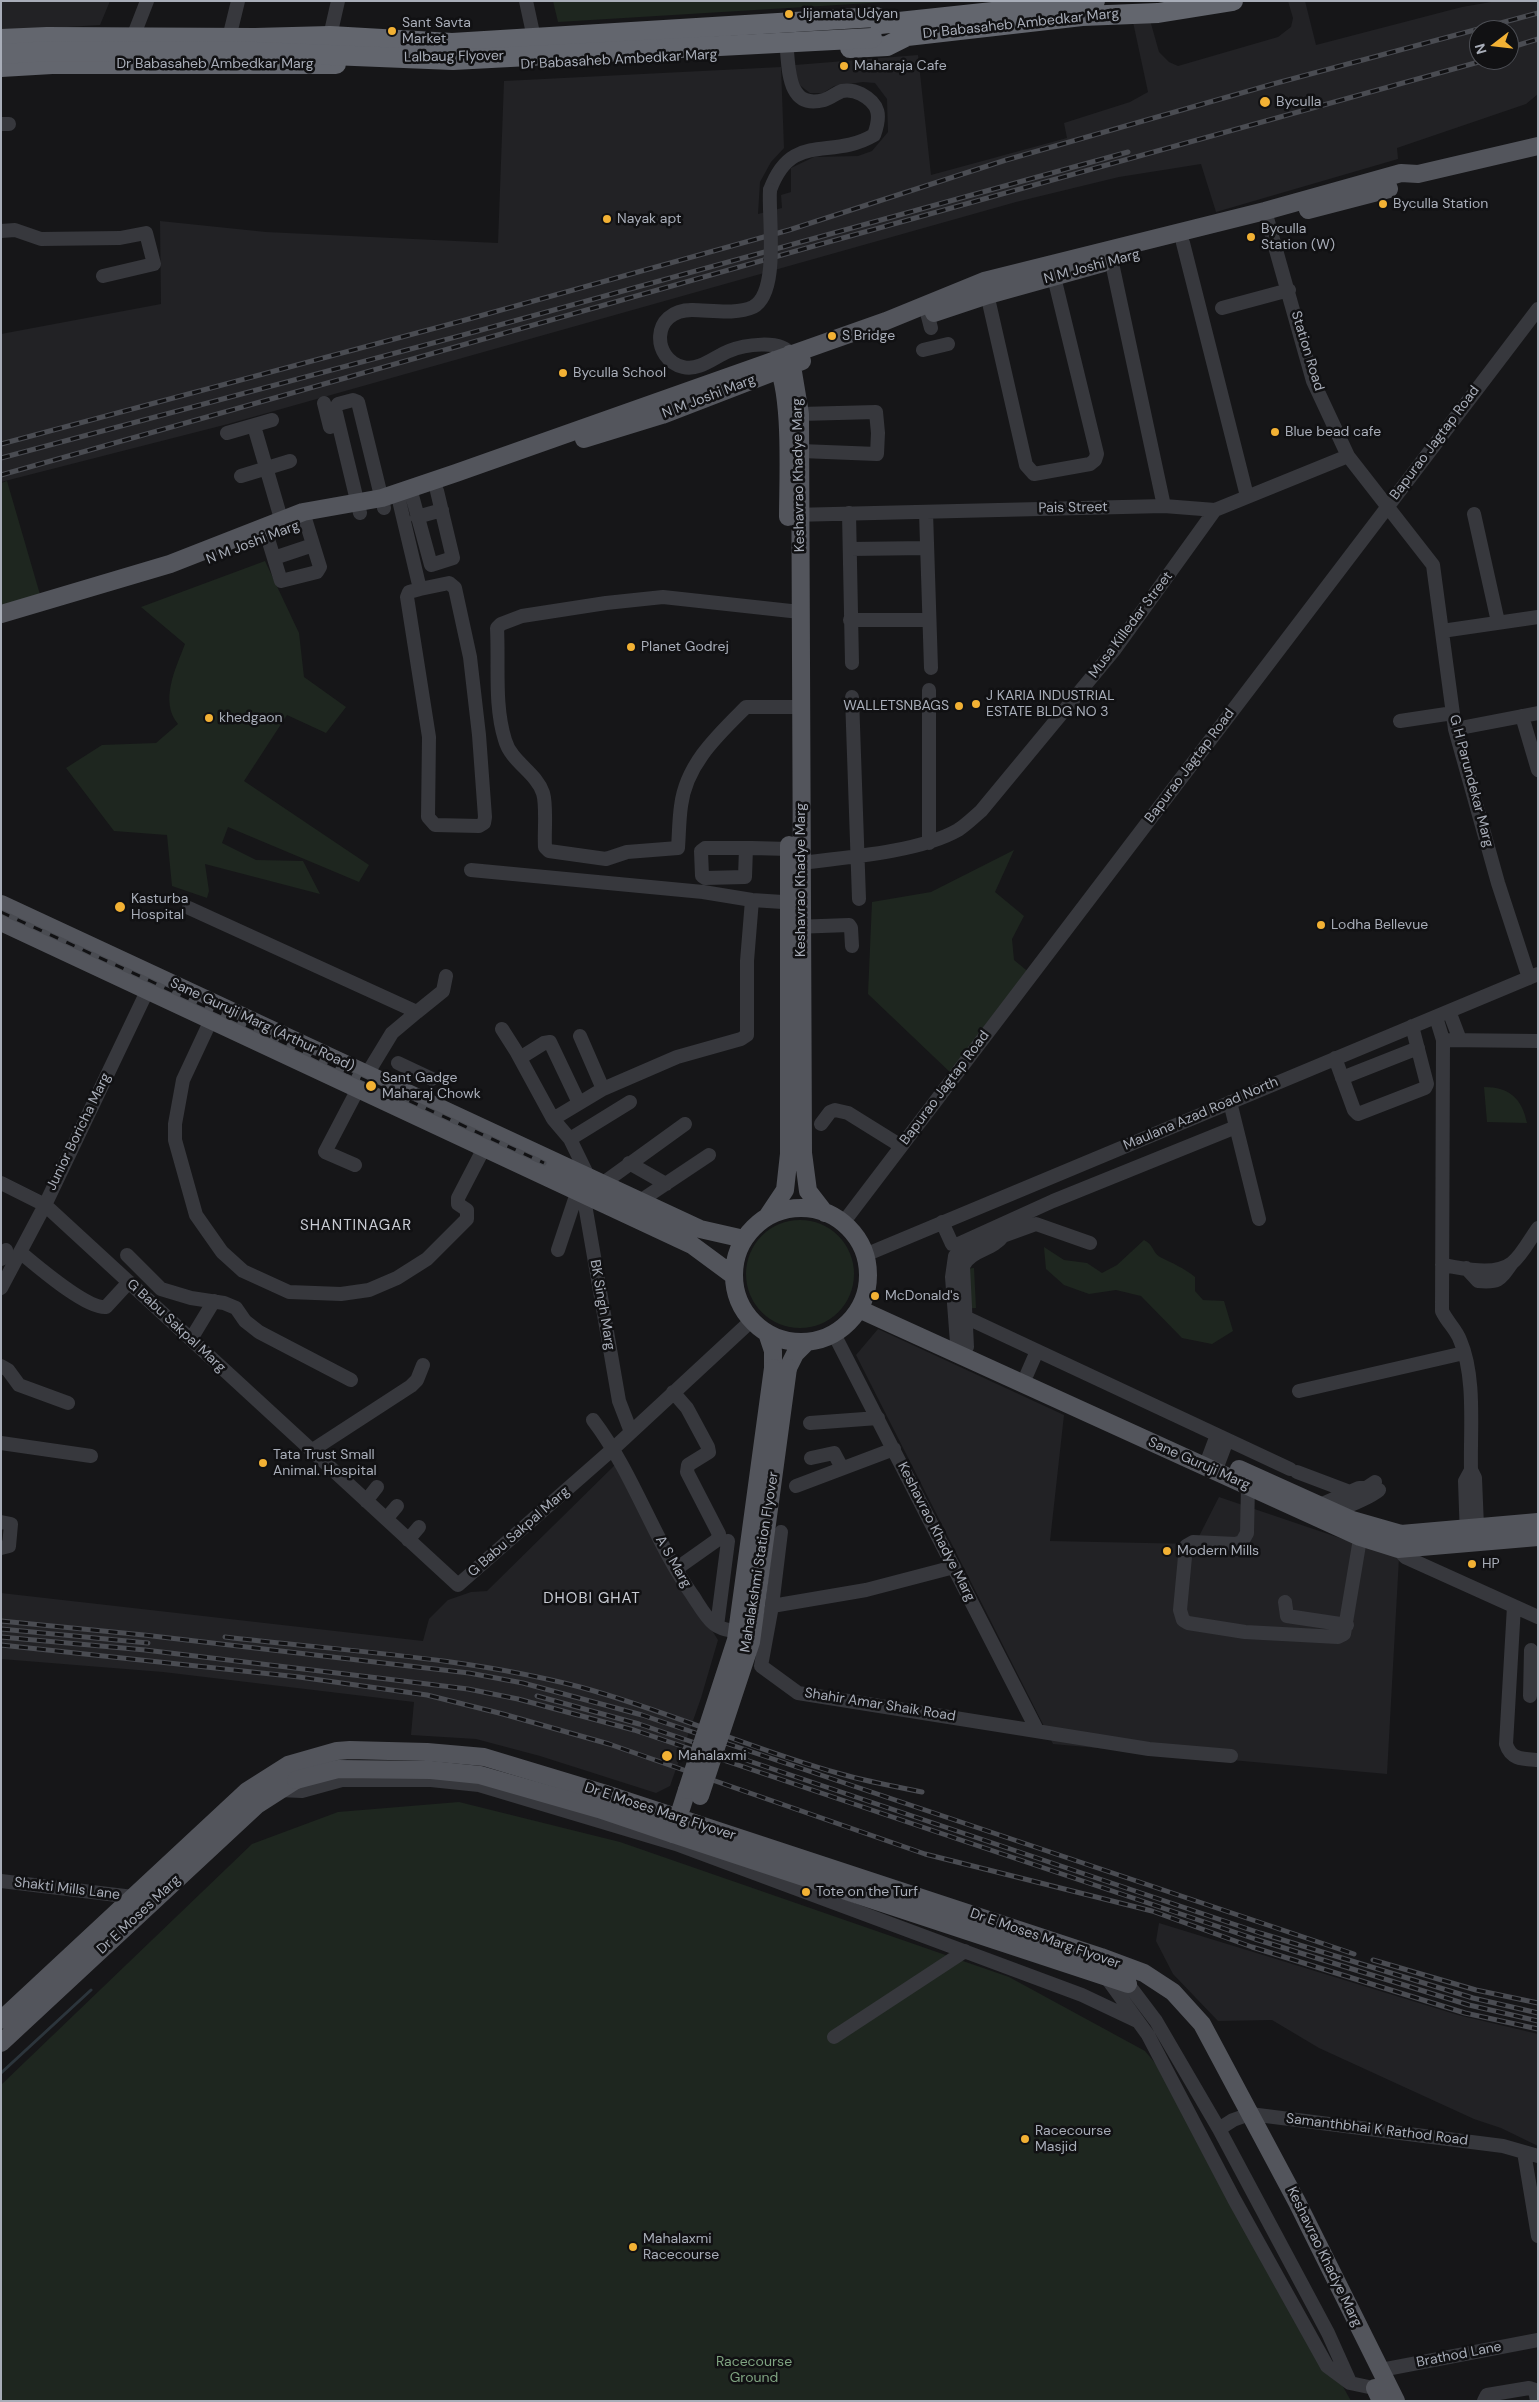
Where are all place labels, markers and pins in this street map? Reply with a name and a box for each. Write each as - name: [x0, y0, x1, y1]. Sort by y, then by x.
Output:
- place label: Jijamata Udyan: [799, 6, 898, 22]
- marker: Jijamata Udyan: [783, 8, 795, 20]
- place label: Sant Savta Market: [402, 15, 471, 48]
- marker: Sant Savta Market: [386, 25, 398, 37]
- place label: Maharaja Cafe: [854, 58, 947, 74]
- marker: Maharaja Cafe: [838, 60, 850, 72]
- place label: Byculla: [1276, 94, 1321, 110]
- marker: Byculla: [1258, 95, 1272, 109]
- place label: Byculla Station: [1393, 196, 1488, 212]
- marker: Byculla Station: [1377, 198, 1389, 210]
- place label: Nayak apt: [617, 211, 681, 227]
- marker: Nayak apt: [601, 213, 613, 225]
- place label: Byculla Station (W): [1261, 221, 1335, 253]
- marker: Byculla Station (W): [1245, 231, 1257, 243]
- place label: S Bridge: [842, 328, 895, 344]
- marker: S Bridge: [826, 330, 838, 342]
- place label: Byculla School: [573, 365, 666, 381]
- marker: Byculla School: [557, 367, 569, 379]
- place label: Blue bead cafe: [1285, 424, 1381, 440]
- marker: Blue bead cafe: [1269, 426, 1281, 438]
- place label: Planet Godrej: [641, 639, 729, 655]
- marker: Planet Godrej: [625, 641, 637, 653]
- place label: J KARIA INDUSTRIAL ESTATE BLDG NO 3: [986, 688, 1115, 720]
- place label: WALLETSNBAGS: [843, 698, 949, 714]
- marker: J KARIA INDUSTRIAL ESTATE BLDG NO 3: [970, 698, 982, 710]
- marker: WALLETSNBAGS: [953, 700, 965, 712]
- place label: khedgaon: [219, 710, 283, 726]
- marker: khedgaon: [203, 712, 215, 724]
- place label: Kasturba Hospital: [131, 891, 188, 924]
- marker: Kasturba Hospital: [113, 900, 127, 914]
- place label: Lodha Bellevue: [1331, 917, 1428, 933]
- marker: Lodha Bellevue: [1315, 919, 1327, 931]
- place label: Sant Gadge Maharaj Chowk: [382, 1070, 481, 1102]
- marker: Sant Gadge Maharaj Chowk: [364, 1079, 378, 1093]
- place label: McDonald's: [885, 1288, 960, 1304]
- marker: McDonald's: [869, 1290, 881, 1302]
- place label: Tata Trust Small Animal. Hospital: [273, 1447, 377, 1480]
- marker: Tata Trust Small Animal. Hospital: [257, 1457, 269, 1469]
- place label: Modern Mills: [1177, 1543, 1259, 1559]
- marker: Modern Mills: [1161, 1545, 1173, 1557]
- place label: HP: [1482, 1556, 1500, 1572]
- marker: HP: [1466, 1558, 1478, 1570]
- place label: Mahalaxmi: [678, 1748, 747, 1764]
- marker: Mahalaxmi: [660, 1749, 674, 1763]
- place label: Tote on the Turf: [816, 1884, 918, 1900]
- marker: Tote on the Turf: [800, 1886, 812, 1898]
- place label: Racecourse Masjid: [1035, 2123, 1111, 2156]
- marker: Racecourse Masjid: [1019, 2133, 1031, 2145]
- place label: Mahalaxmi Racecourse: [643, 2231, 719, 2264]
- marker: Mahalaxmi Racecourse: [627, 2241, 639, 2253]

